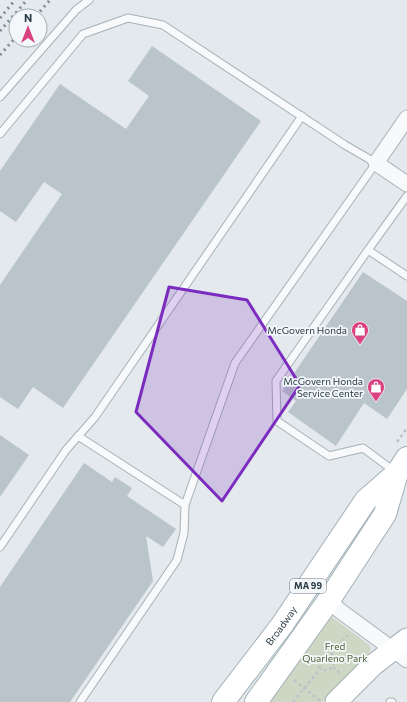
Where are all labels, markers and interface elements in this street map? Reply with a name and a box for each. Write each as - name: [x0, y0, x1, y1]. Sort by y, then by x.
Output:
- north arrow: [8, 8, 48, 48]
- text: N: [24, 11, 32, 24]
- shop icon: McGovern Honda: [350, 320, 370, 345]
- place label: McGovern Honda: [267, 324, 347, 336]
- place label: McGovern Honda Service Center: [283, 375, 363, 399]
- shop icon: McGovern Honda Service Center: [366, 377, 386, 402]
- road number: MA 99: [290, 579, 326, 593]
- street label: Broadway: [263, 604, 299, 648]
- park label: Fred Quarleno Park: [302, 640, 368, 664]

